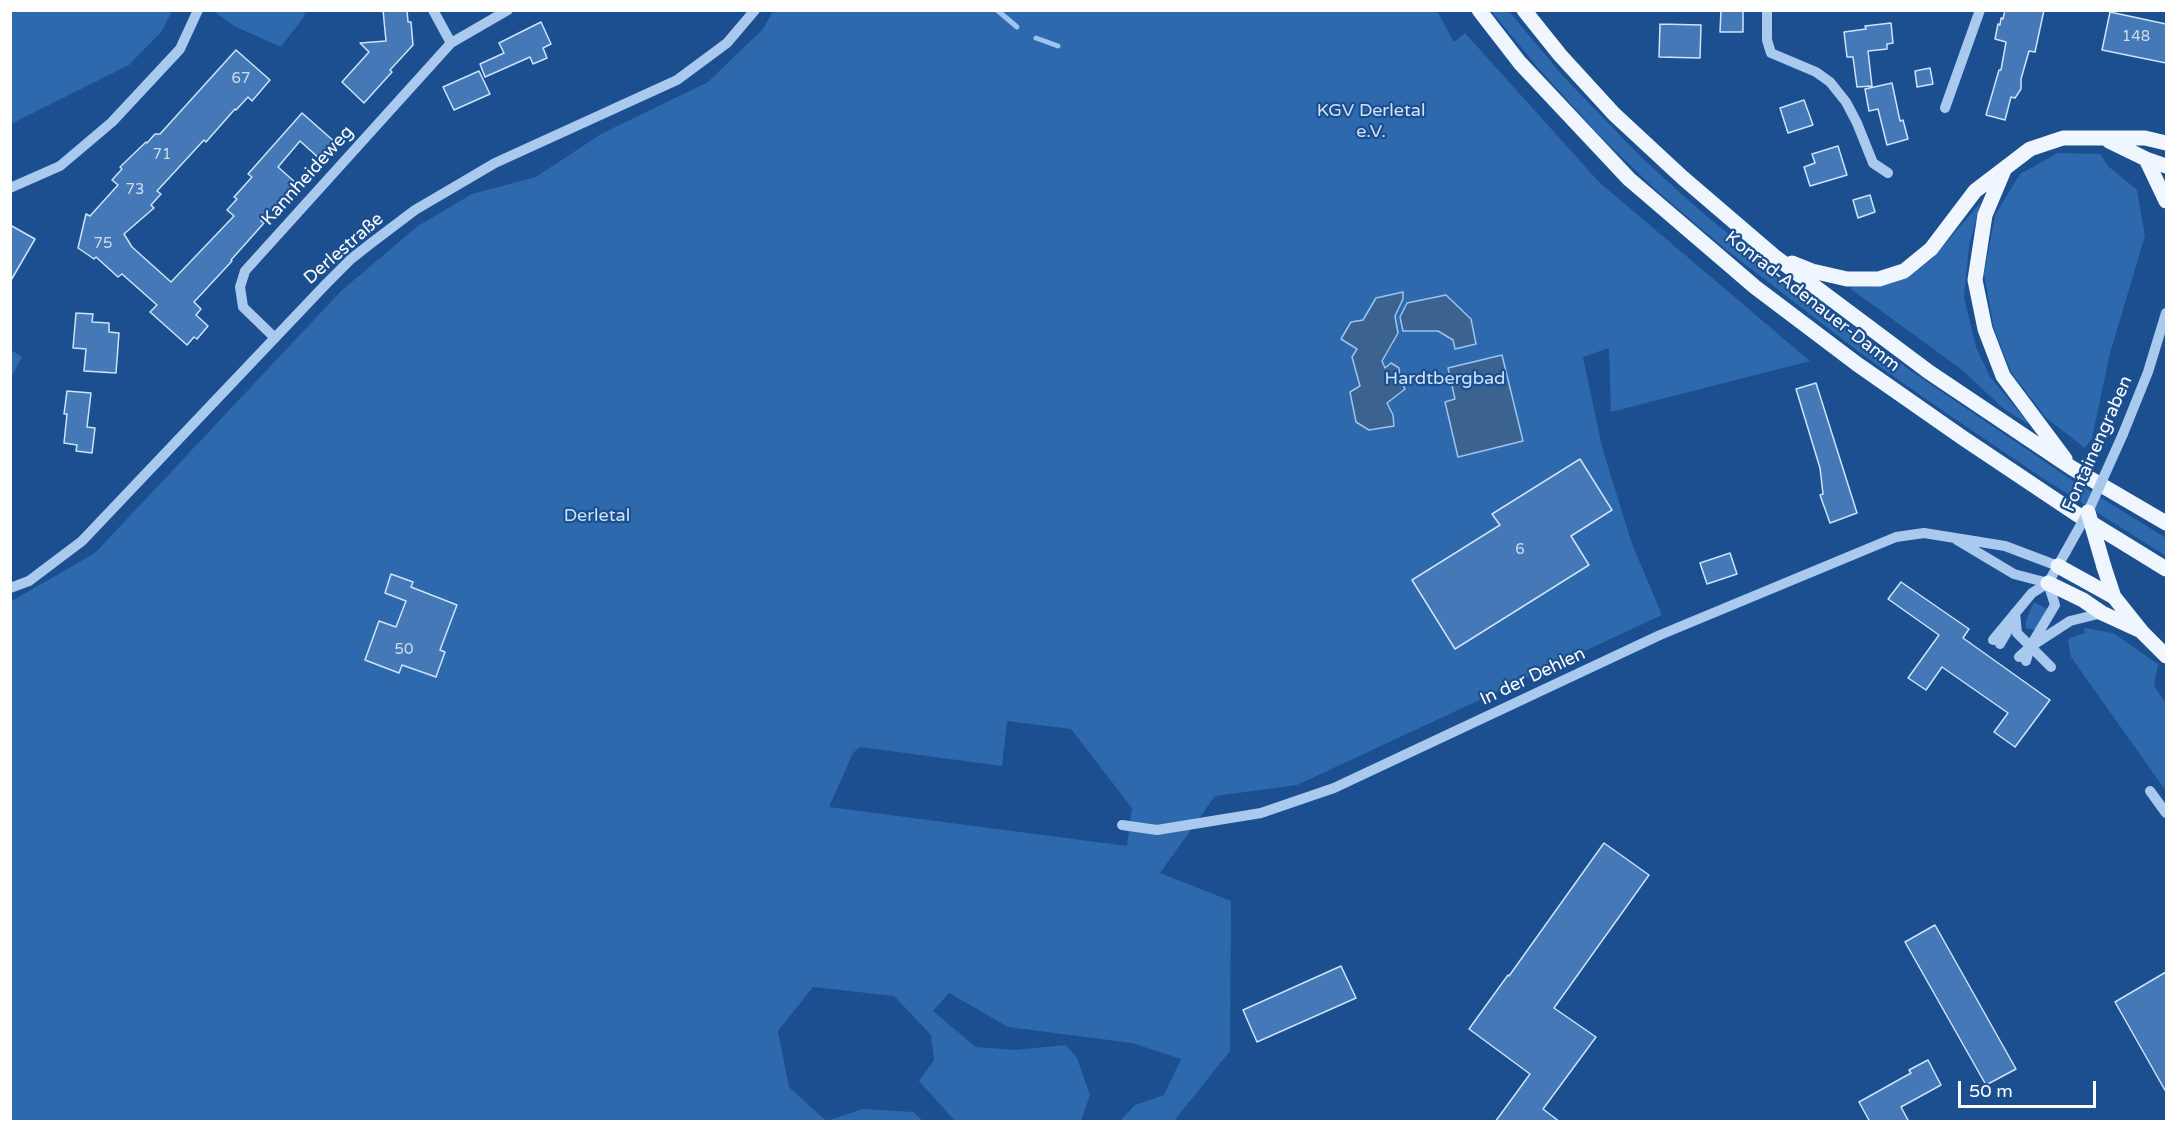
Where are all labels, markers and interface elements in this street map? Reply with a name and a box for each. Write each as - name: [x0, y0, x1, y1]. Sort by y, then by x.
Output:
- house number: 148: [2122, 28, 2150, 46]
- house number: 67: [232, 70, 250, 88]
- park label: KGV Derletal e.V.: [1317, 100, 1425, 142]
- street label: Kannheideweg: [258, 122, 358, 230]
- house number: 71: [153, 146, 171, 164]
- house number: 73: [126, 181, 144, 199]
- street label: Derlestraße: [300, 209, 388, 289]
- street label: Konrad-Adenauer-Damm: [1720, 227, 1904, 377]
- house number: 75: [94, 235, 112, 253]
- park label: Hardtbergbad: [1385, 368, 1505, 390]
- street label: Fontainengraben: [2058, 373, 2138, 515]
- park label: Derletal: [564, 505, 630, 527]
- house number: 6: [1515, 541, 1525, 559]
- house number: 50: [395, 641, 413, 659]
- street label: In der Dehlen: [1477, 643, 1589, 711]
- scale bar: [1961, 1069, 2099, 1107]
- text: 50 m: [1969, 1080, 2013, 1102]

